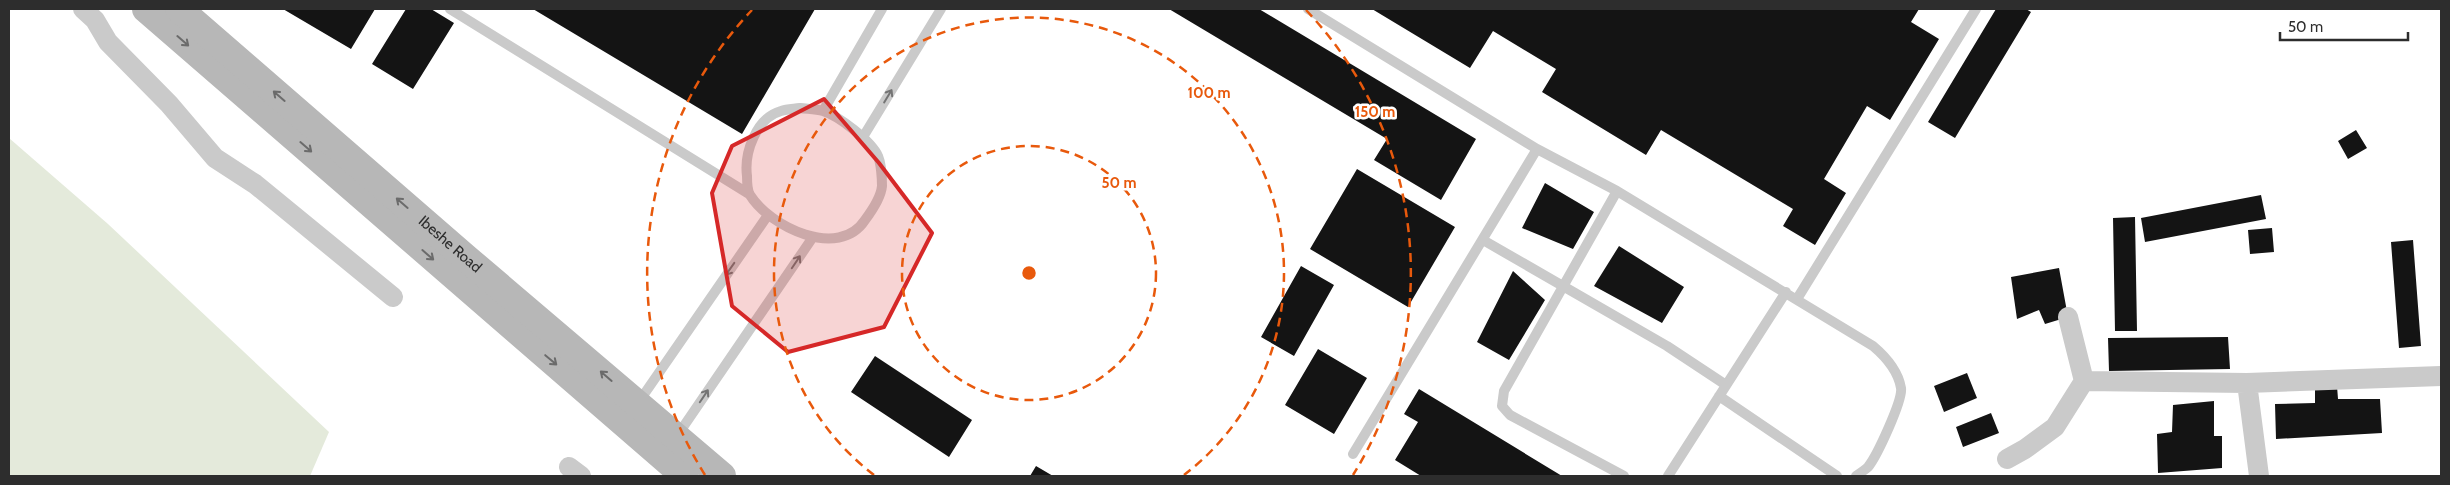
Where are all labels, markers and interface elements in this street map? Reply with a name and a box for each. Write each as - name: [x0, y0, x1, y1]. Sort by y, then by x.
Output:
- scale bar: [2280, 10, 2408, 42]
- text: 50 m: [2288, 18, 2323, 36]
- one-way arrow: [176, 35, 189, 46]
- text: 100 m: [1187, 84, 1231, 102]
- one-way arrow: [884, 89, 894, 103]
- one-way arrow: [273, 90, 286, 102]
- text: 150 m: [1355, 103, 1395, 121]
- one-way arrow: [299, 141, 312, 153]
- text: 50 m: [1101, 174, 1137, 192]
- one-way arrow: [395, 197, 408, 208]
- street label: Ibeshe Road: [415, 212, 485, 276]
- one-way arrow: [421, 249, 434, 261]
- one-way arrow: [790, 255, 801, 269]
- one-way arrow: [725, 262, 735, 276]
- centre of rings: [1020, 264, 1038, 282]
- one-way arrow: [544, 355, 557, 366]
- one-way arrow: [599, 370, 612, 381]
- one-way arrow: [699, 390, 709, 404]

